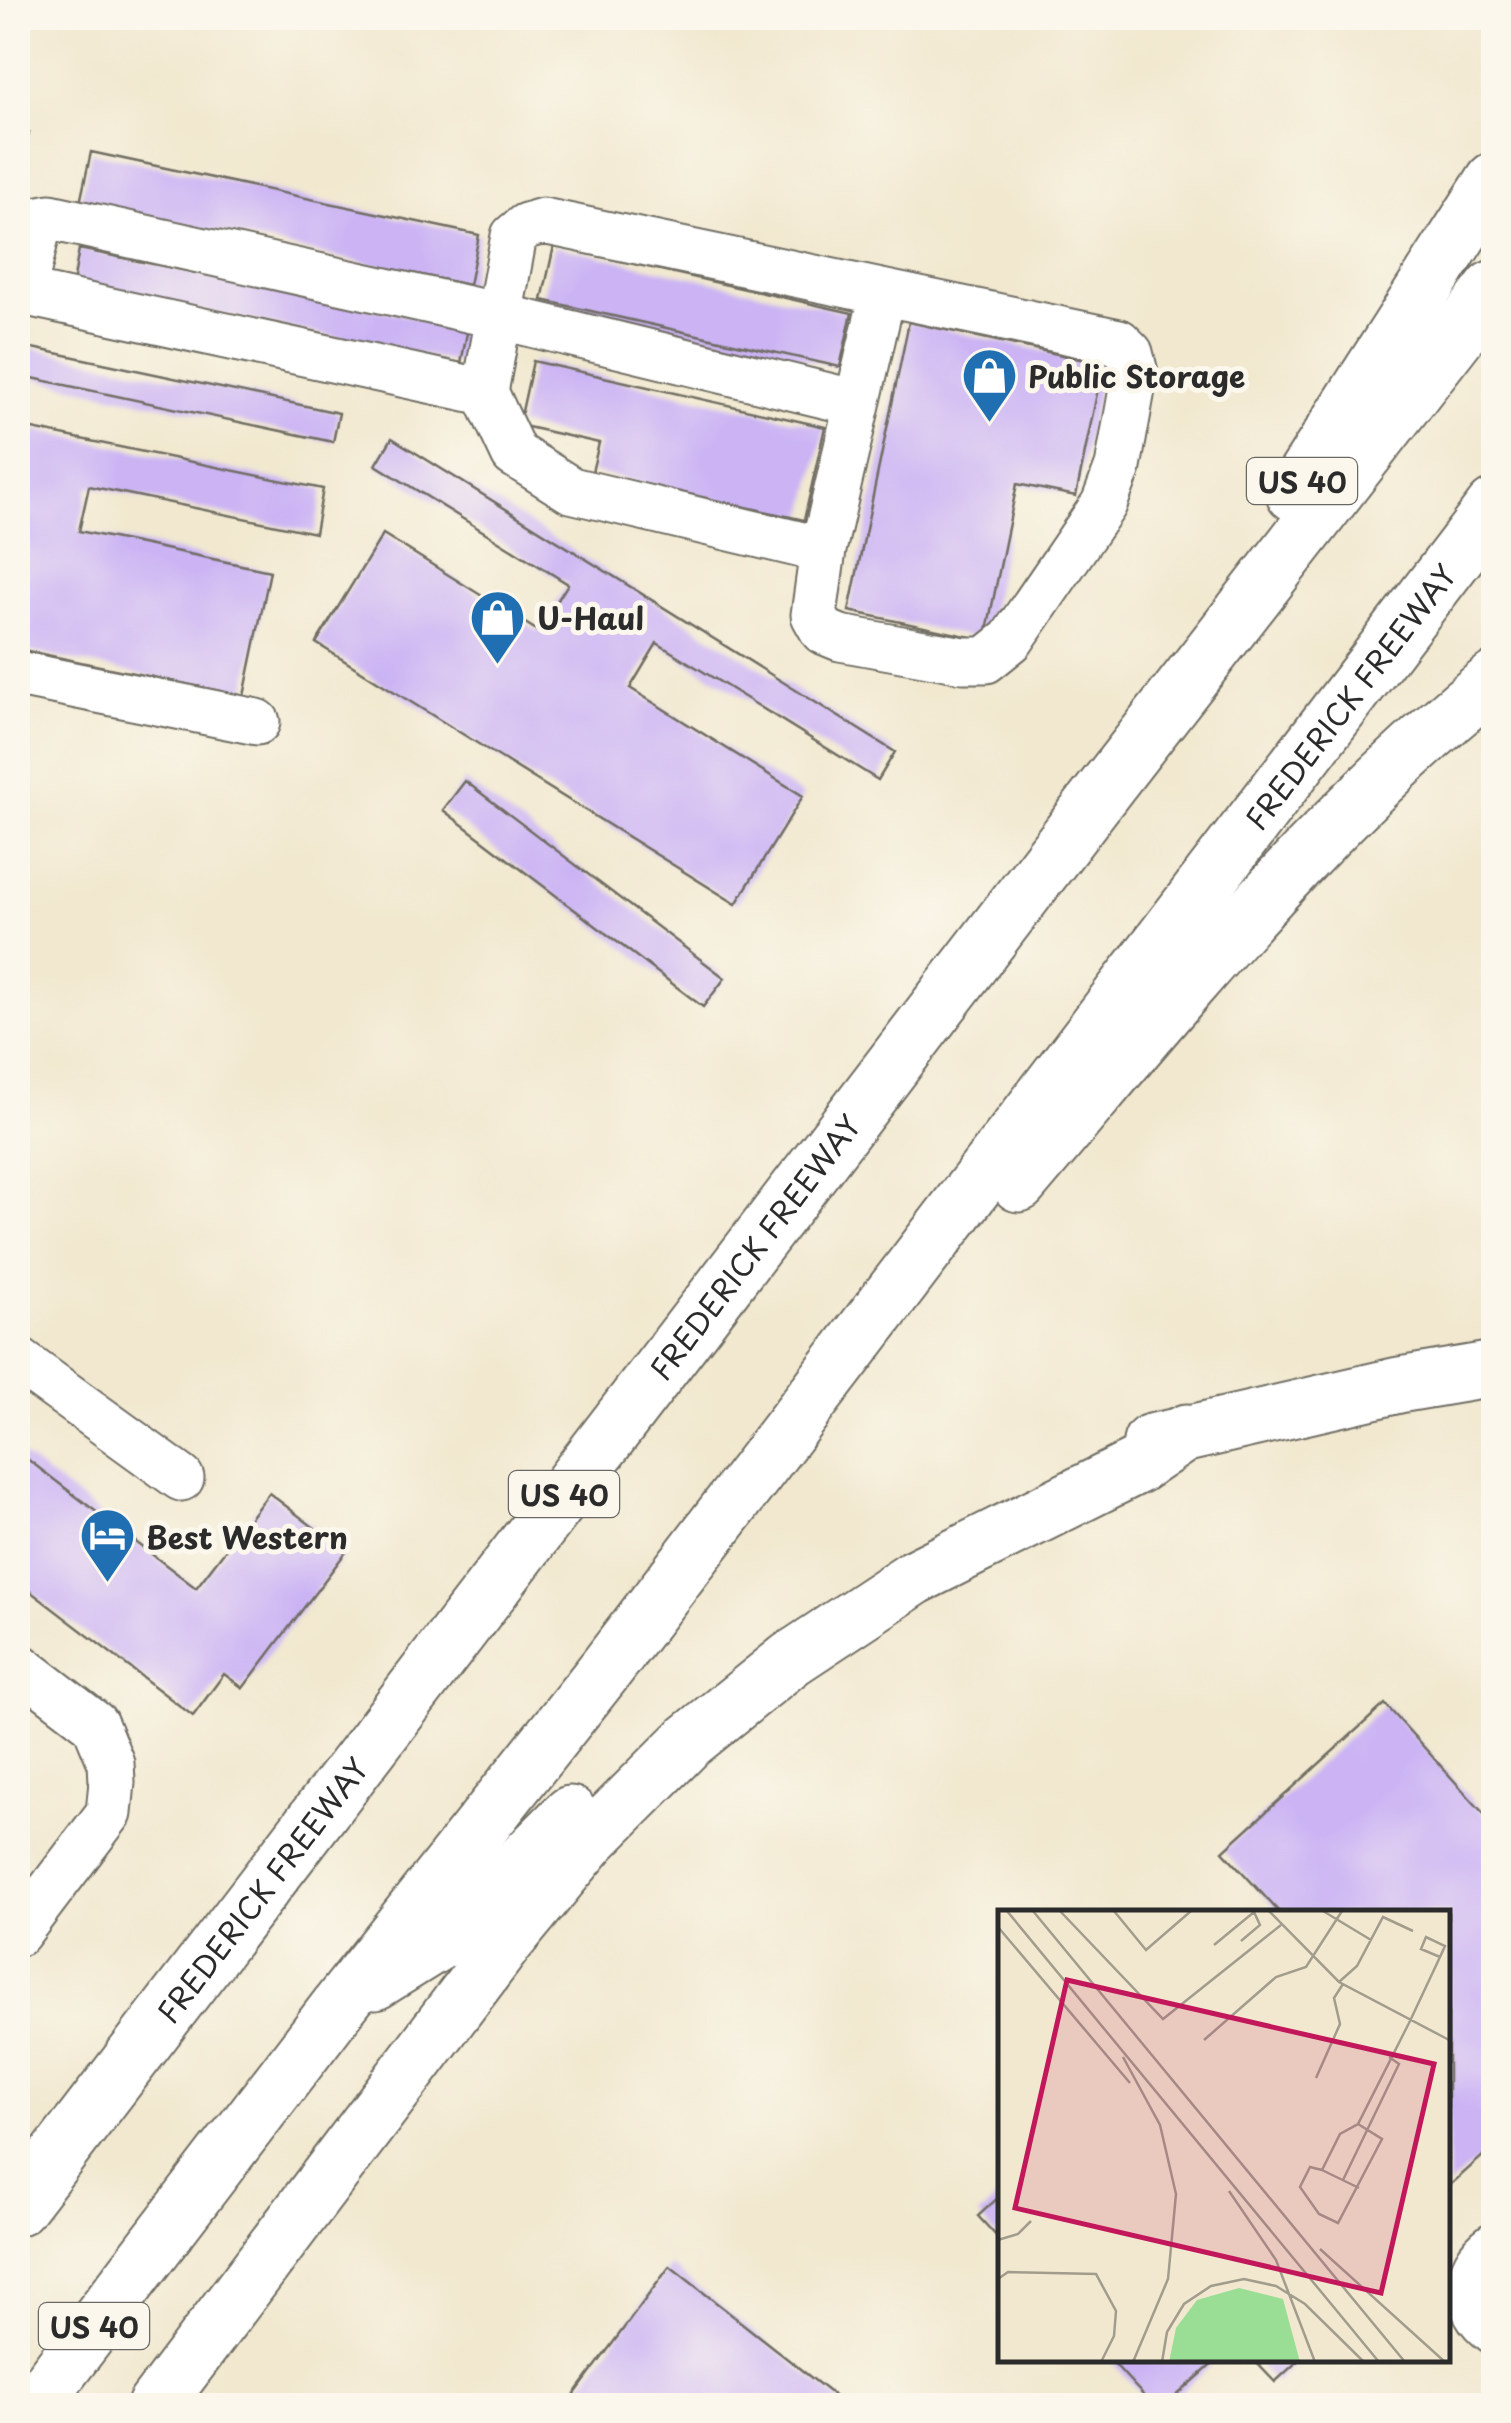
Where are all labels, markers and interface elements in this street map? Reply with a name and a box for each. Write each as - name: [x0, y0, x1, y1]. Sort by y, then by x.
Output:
- shop icon: Public Storage: [959, 345, 1019, 424]
- place label: Public Storage: [1028, 353, 1245, 398]
- road number: US 40: [1247, 458, 1357, 504]
- street label: FREDERICK FREEWAY: [1233, 554, 1466, 839]
- shop icon: U-Haul: [468, 587, 528, 666]
- place label: U-Haul: [537, 595, 644, 640]
- street label: FREDERICK FREEWAY: [638, 1104, 870, 1389]
- road number: US 40: [509, 1471, 619, 1517]
- hotel icon: Best Western: [77, 1506, 137, 1585]
- place label: Best Western: [146, 1514, 348, 1559]
- street label: FREDERICK FREEWAY: [145, 1747, 378, 2032]
- inset map: [998, 1910, 1451, 2363]
- road number: US 40: [39, 2303, 149, 2349]

